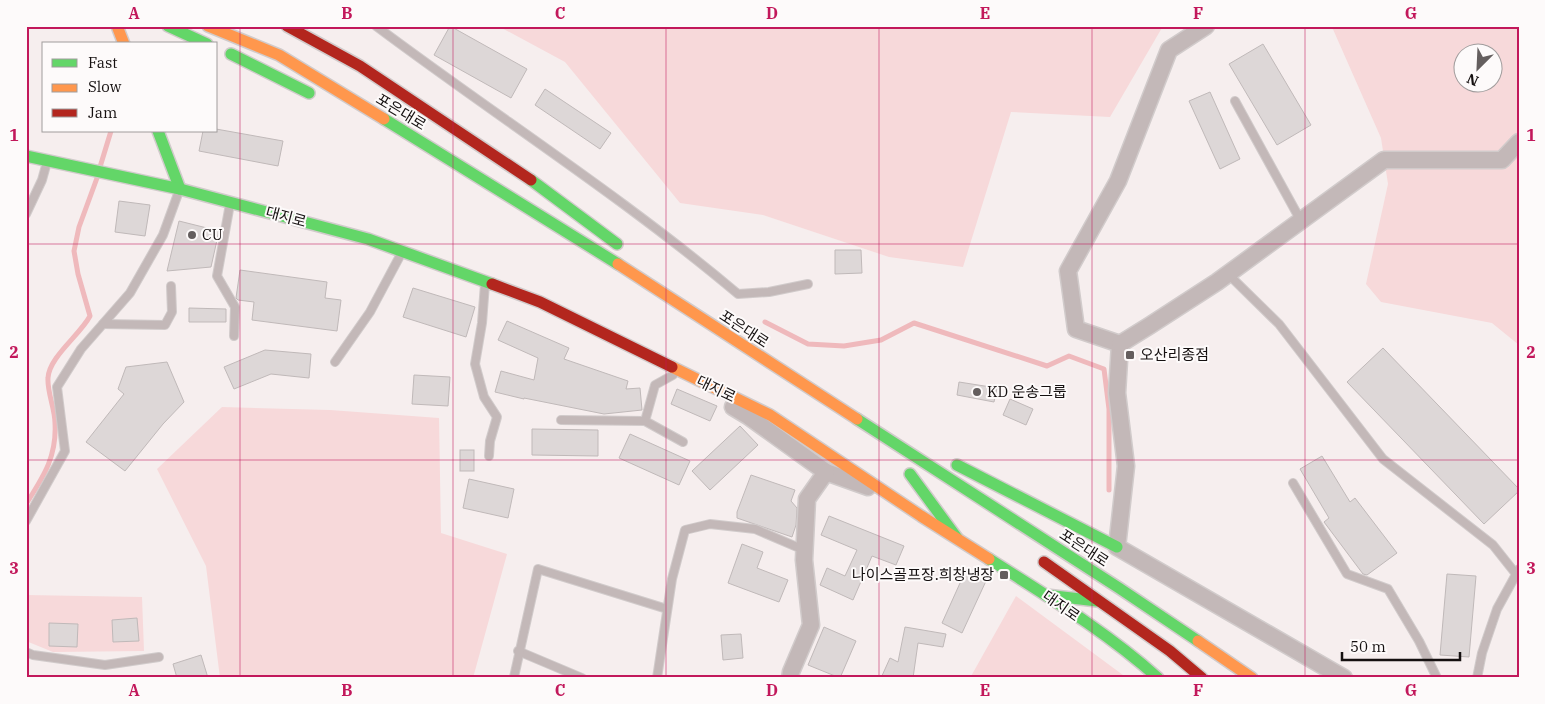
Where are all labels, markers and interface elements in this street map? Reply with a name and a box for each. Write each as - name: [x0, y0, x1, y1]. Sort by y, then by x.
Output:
- text: A: [128, 3, 140, 23]
- text: B: [341, 3, 353, 23]
- text: C: [555, 3, 565, 23]
- text: D: [766, 3, 778, 23]
- text: E: [980, 3, 990, 23]
- text: F: [1193, 3, 1203, 23]
- text: G: [1405, 3, 1417, 23]
- legend: [42, 42, 218, 132]
- north arrow: [1452, 42, 1502, 92]
- text: Fast: [88, 53, 118, 72]
- text: N: [1464, 69, 1481, 90]
- text: Slow: [88, 77, 122, 96]
- street label: 포은대로: [373, 89, 430, 134]
- text: Jam: [88, 103, 117, 122]
- text: 1: [9, 125, 19, 145]
- text: 1: [1526, 125, 1536, 145]
- street label: 대지로: [264, 202, 309, 231]
- place label: CU: [202, 225, 223, 244]
- marker: CU: [186, 229, 198, 241]
- street label: 포은대로: [716, 306, 773, 352]
- text: 2: [9, 342, 19, 362]
- text: 2: [1526, 342, 1536, 362]
- place label: 오산리종점: [1140, 345, 1209, 364]
- marker: 오산리종점: [1124, 349, 1136, 361]
- street label: 대지로: [693, 371, 739, 406]
- place label: KD 운송그룹: [987, 382, 1067, 401]
- marker: KD 운송그룹: [971, 386, 983, 398]
- street label: 포은대로: [1056, 525, 1113, 571]
- text: 3: [9, 558, 19, 578]
- text: 3: [1526, 558, 1536, 578]
- place label: 나이스골프장.희창냉장: [852, 565, 994, 584]
- marker: 나이스골프장.희창냉장: [998, 569, 1010, 581]
- street label: 대지로: [1039, 586, 1084, 625]
- scale bar: [1342, 629, 1460, 661]
- text: 50 m: [1350, 637, 1386, 656]
- text: A: [128, 680, 140, 700]
- text: B: [341, 680, 353, 700]
- text: C: [555, 680, 565, 700]
- text: D: [766, 680, 778, 700]
- text: E: [980, 680, 990, 700]
- text: F: [1193, 680, 1203, 700]
- text: G: [1405, 680, 1417, 700]

